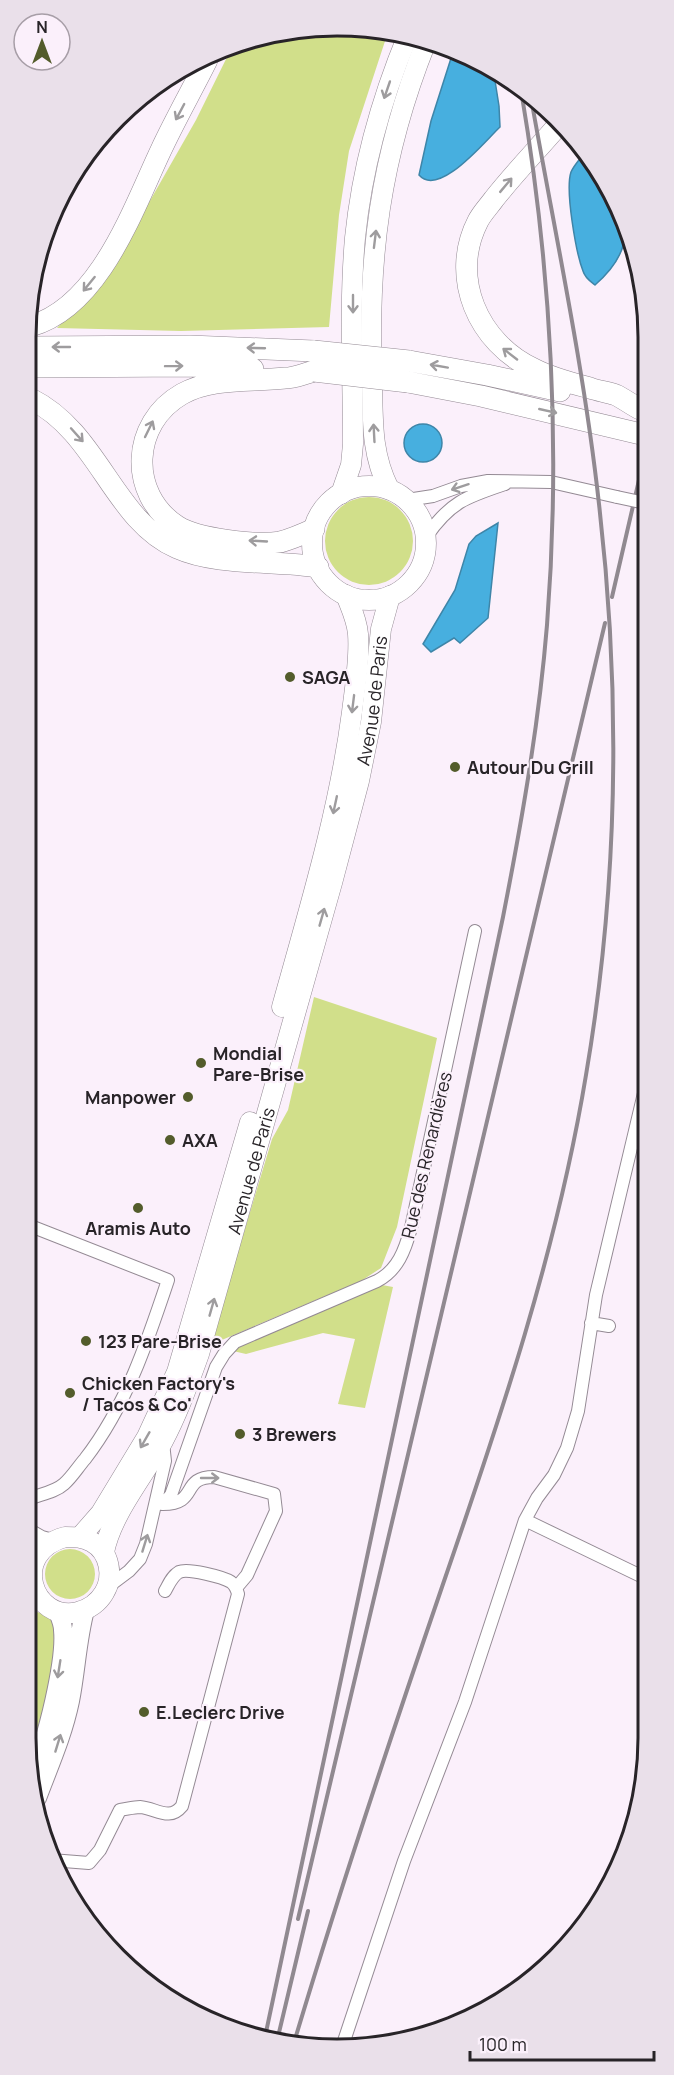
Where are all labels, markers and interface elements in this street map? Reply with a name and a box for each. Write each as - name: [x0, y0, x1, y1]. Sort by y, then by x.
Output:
- north arrow: [12, 12, 72, 72]
- text: N: [36, 16, 48, 38]
- one-way arrow: [381, 80, 392, 99]
- one-way arrow: [174, 103, 186, 120]
- one-way arrow: [499, 178, 513, 193]
- one-way arrow: [370, 229, 381, 249]
- one-way arrow: [83, 276, 96, 292]
- one-way arrow: [347, 294, 359, 314]
- one-way arrow: [52, 341, 72, 353]
- one-way arrow: [247, 343, 267, 354]
- one-way arrow: [502, 347, 518, 360]
- one-way arrow: [163, 360, 183, 372]
- one-way arrow: [429, 360, 449, 371]
- one-way arrow: [538, 406, 557, 418]
- one-way arrow: [144, 420, 155, 438]
- one-way arrow: [368, 424, 379, 444]
- one-way arrow: [70, 427, 84, 442]
- one-way arrow: [451, 482, 470, 493]
- one-way arrow: [249, 536, 269, 547]
- street label: Avenue de Paris: [350, 635, 392, 768]
- place label: SAGA: [302, 665, 350, 689]
- marker: SAGA: [283, 670, 297, 684]
- one-way arrow: [347, 694, 358, 714]
- place label: Autour Du Grill: [467, 755, 594, 779]
- marker: Autour Du Grill: [448, 760, 462, 774]
- one-way arrow: [329, 795, 340, 814]
- one-way arrow: [317, 908, 328, 927]
- place label: Mondial Pare-Brise: [213, 1041, 304, 1086]
- marker: Mondial Pare-Brise: [194, 1056, 208, 1070]
- street label: Rue des Renardières: [395, 1069, 457, 1241]
- place label: Manpower: [85, 1085, 176, 1109]
- marker: Manpower: [181, 1090, 195, 1104]
- street label: Avenue de Paris: [221, 1105, 280, 1237]
- place label: AXA: [182, 1128, 218, 1152]
- marker: AXA: [163, 1133, 177, 1147]
- marker: Aramis Auto: [131, 1201, 145, 1215]
- place label: Aramis Auto: [85, 1216, 191, 1240]
- one-way arrow: [207, 1298, 218, 1317]
- place label: 123 Pare-Brise: [98, 1329, 222, 1353]
- marker: 123 Pare-Brise: [79, 1334, 93, 1348]
- place label: Chicken Factory's / Tacos & Co': [82, 1371, 235, 1416]
- marker: Chicken Factory's / Tacos & Co': [63, 1386, 77, 1400]
- place label: 3 Brewers: [252, 1422, 337, 1446]
- marker: 3 Brewers: [233, 1427, 247, 1441]
- one-way arrow: [139, 1431, 151, 1448]
- one-way arrow: [199, 1473, 219, 1484]
- one-way arrow: [140, 1534, 151, 1553]
- one-way arrow: [54, 1659, 65, 1679]
- place label: E.Leclerc Drive: [156, 1700, 285, 1724]
- marker: E.Leclerc Drive: [137, 1705, 151, 1719]
- one-way arrow: [53, 1734, 64, 1753]
- scale bar: [470, 2024, 654, 2062]
- text: 100 m: [479, 2032, 527, 2056]

